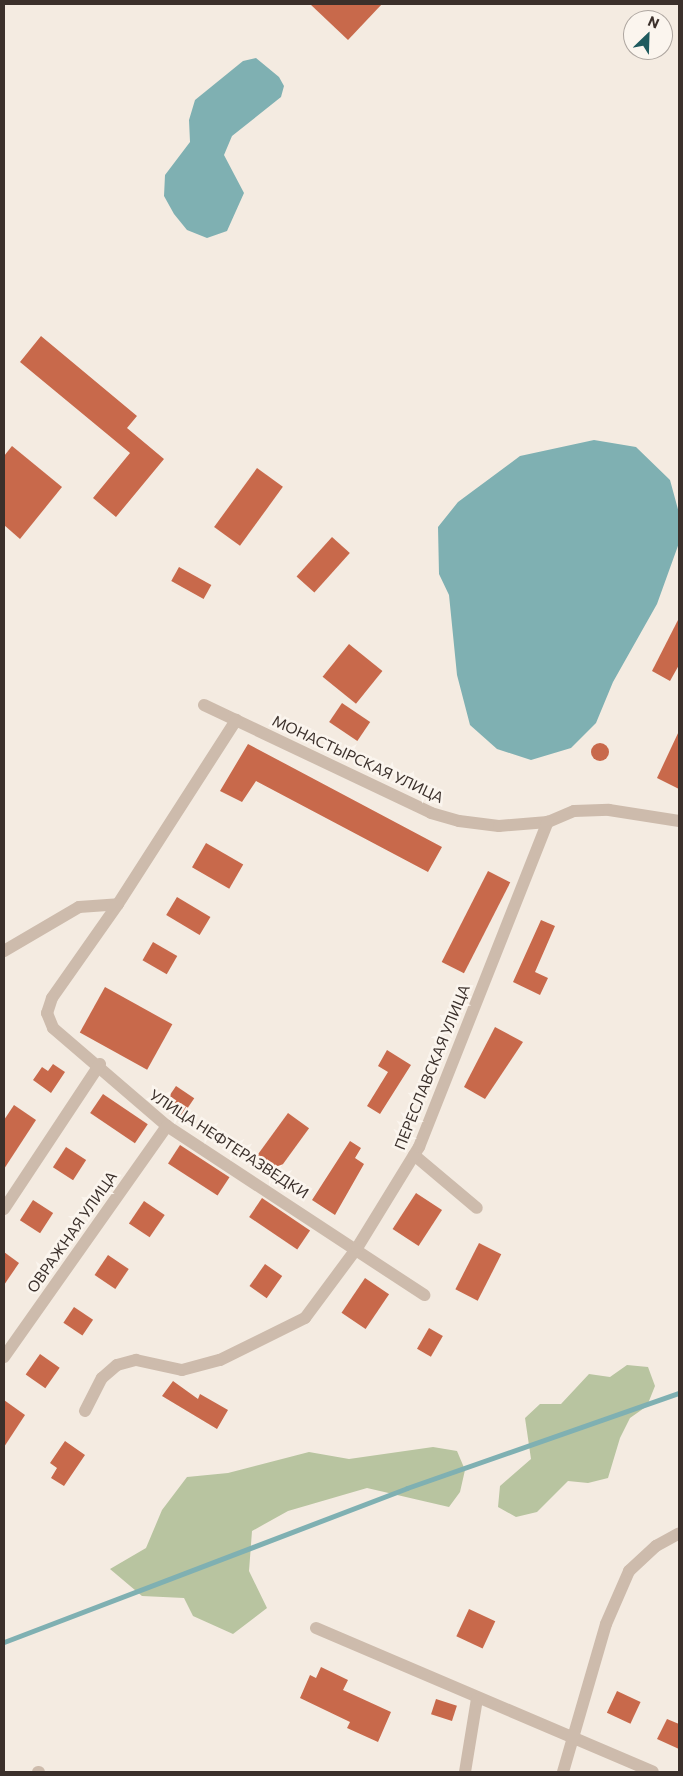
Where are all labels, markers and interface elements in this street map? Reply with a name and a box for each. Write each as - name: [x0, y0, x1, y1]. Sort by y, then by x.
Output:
- north arrow: [623, 10, 673, 60]
- text: N: [646, 12, 662, 32]
- street label: МОНАСТЫРСКАЯ УЛИЦА: [270, 711, 446, 807]
- street label: ПЕРЕСЛАВСКАЯ УЛИЦА: [391, 982, 473, 1152]
- street label: УЛИЦА НЕФТЕРАЗВЕДКИ: [146, 1086, 312, 1202]
- street label: ОВРАЖНАЯ УЛИЦА: [23, 1168, 121, 1296]

